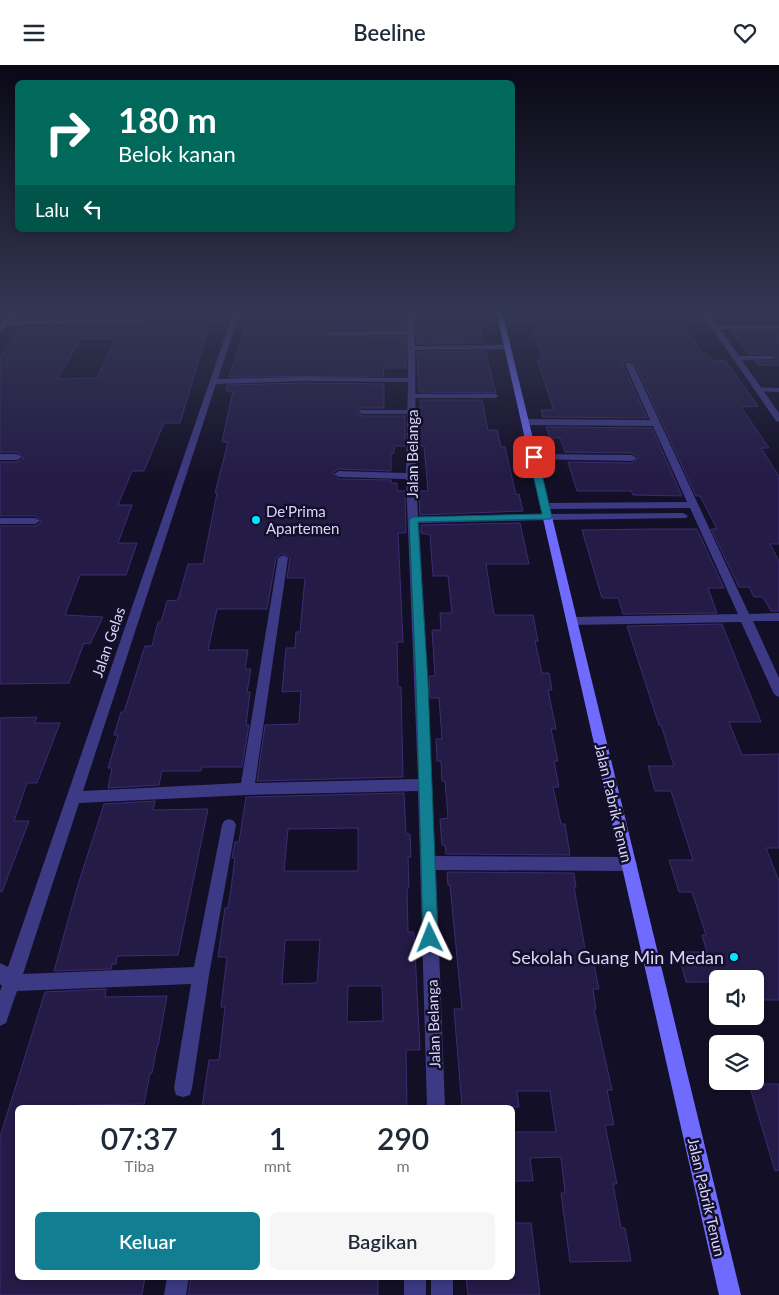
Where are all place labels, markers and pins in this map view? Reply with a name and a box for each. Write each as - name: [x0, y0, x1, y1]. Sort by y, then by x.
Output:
- pin: [513, 436, 555, 478]
- place label: De'Prima Apartemen: [266, 502, 339, 537]
- marker: De'Prima Apartemen: [250, 514, 262, 526]
- place label: Sekolah Guang Min Medan: [512, 946, 724, 968]
- marker: Sekolah Guang Min Medan: [728, 951, 740, 963]

